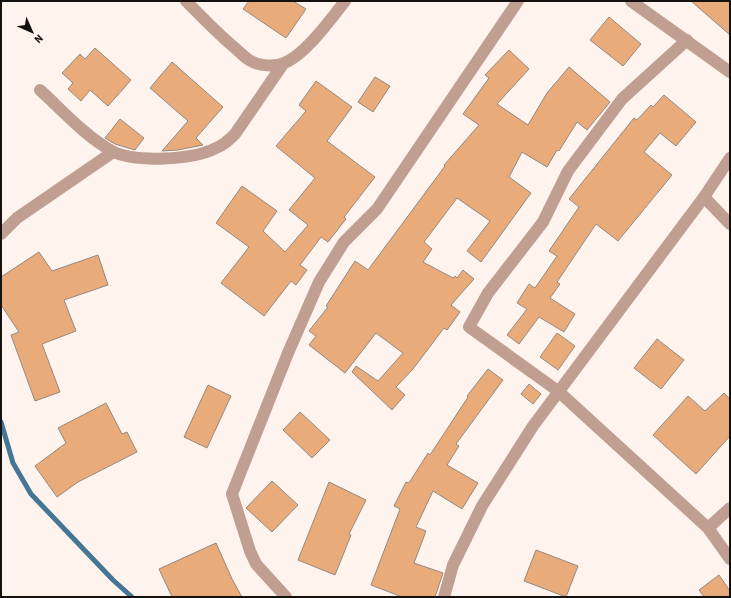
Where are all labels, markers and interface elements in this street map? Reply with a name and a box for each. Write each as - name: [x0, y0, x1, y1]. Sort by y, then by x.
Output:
- north arrow: [12, 12, 52, 52]
- text: N: [31, 31, 47, 47]

